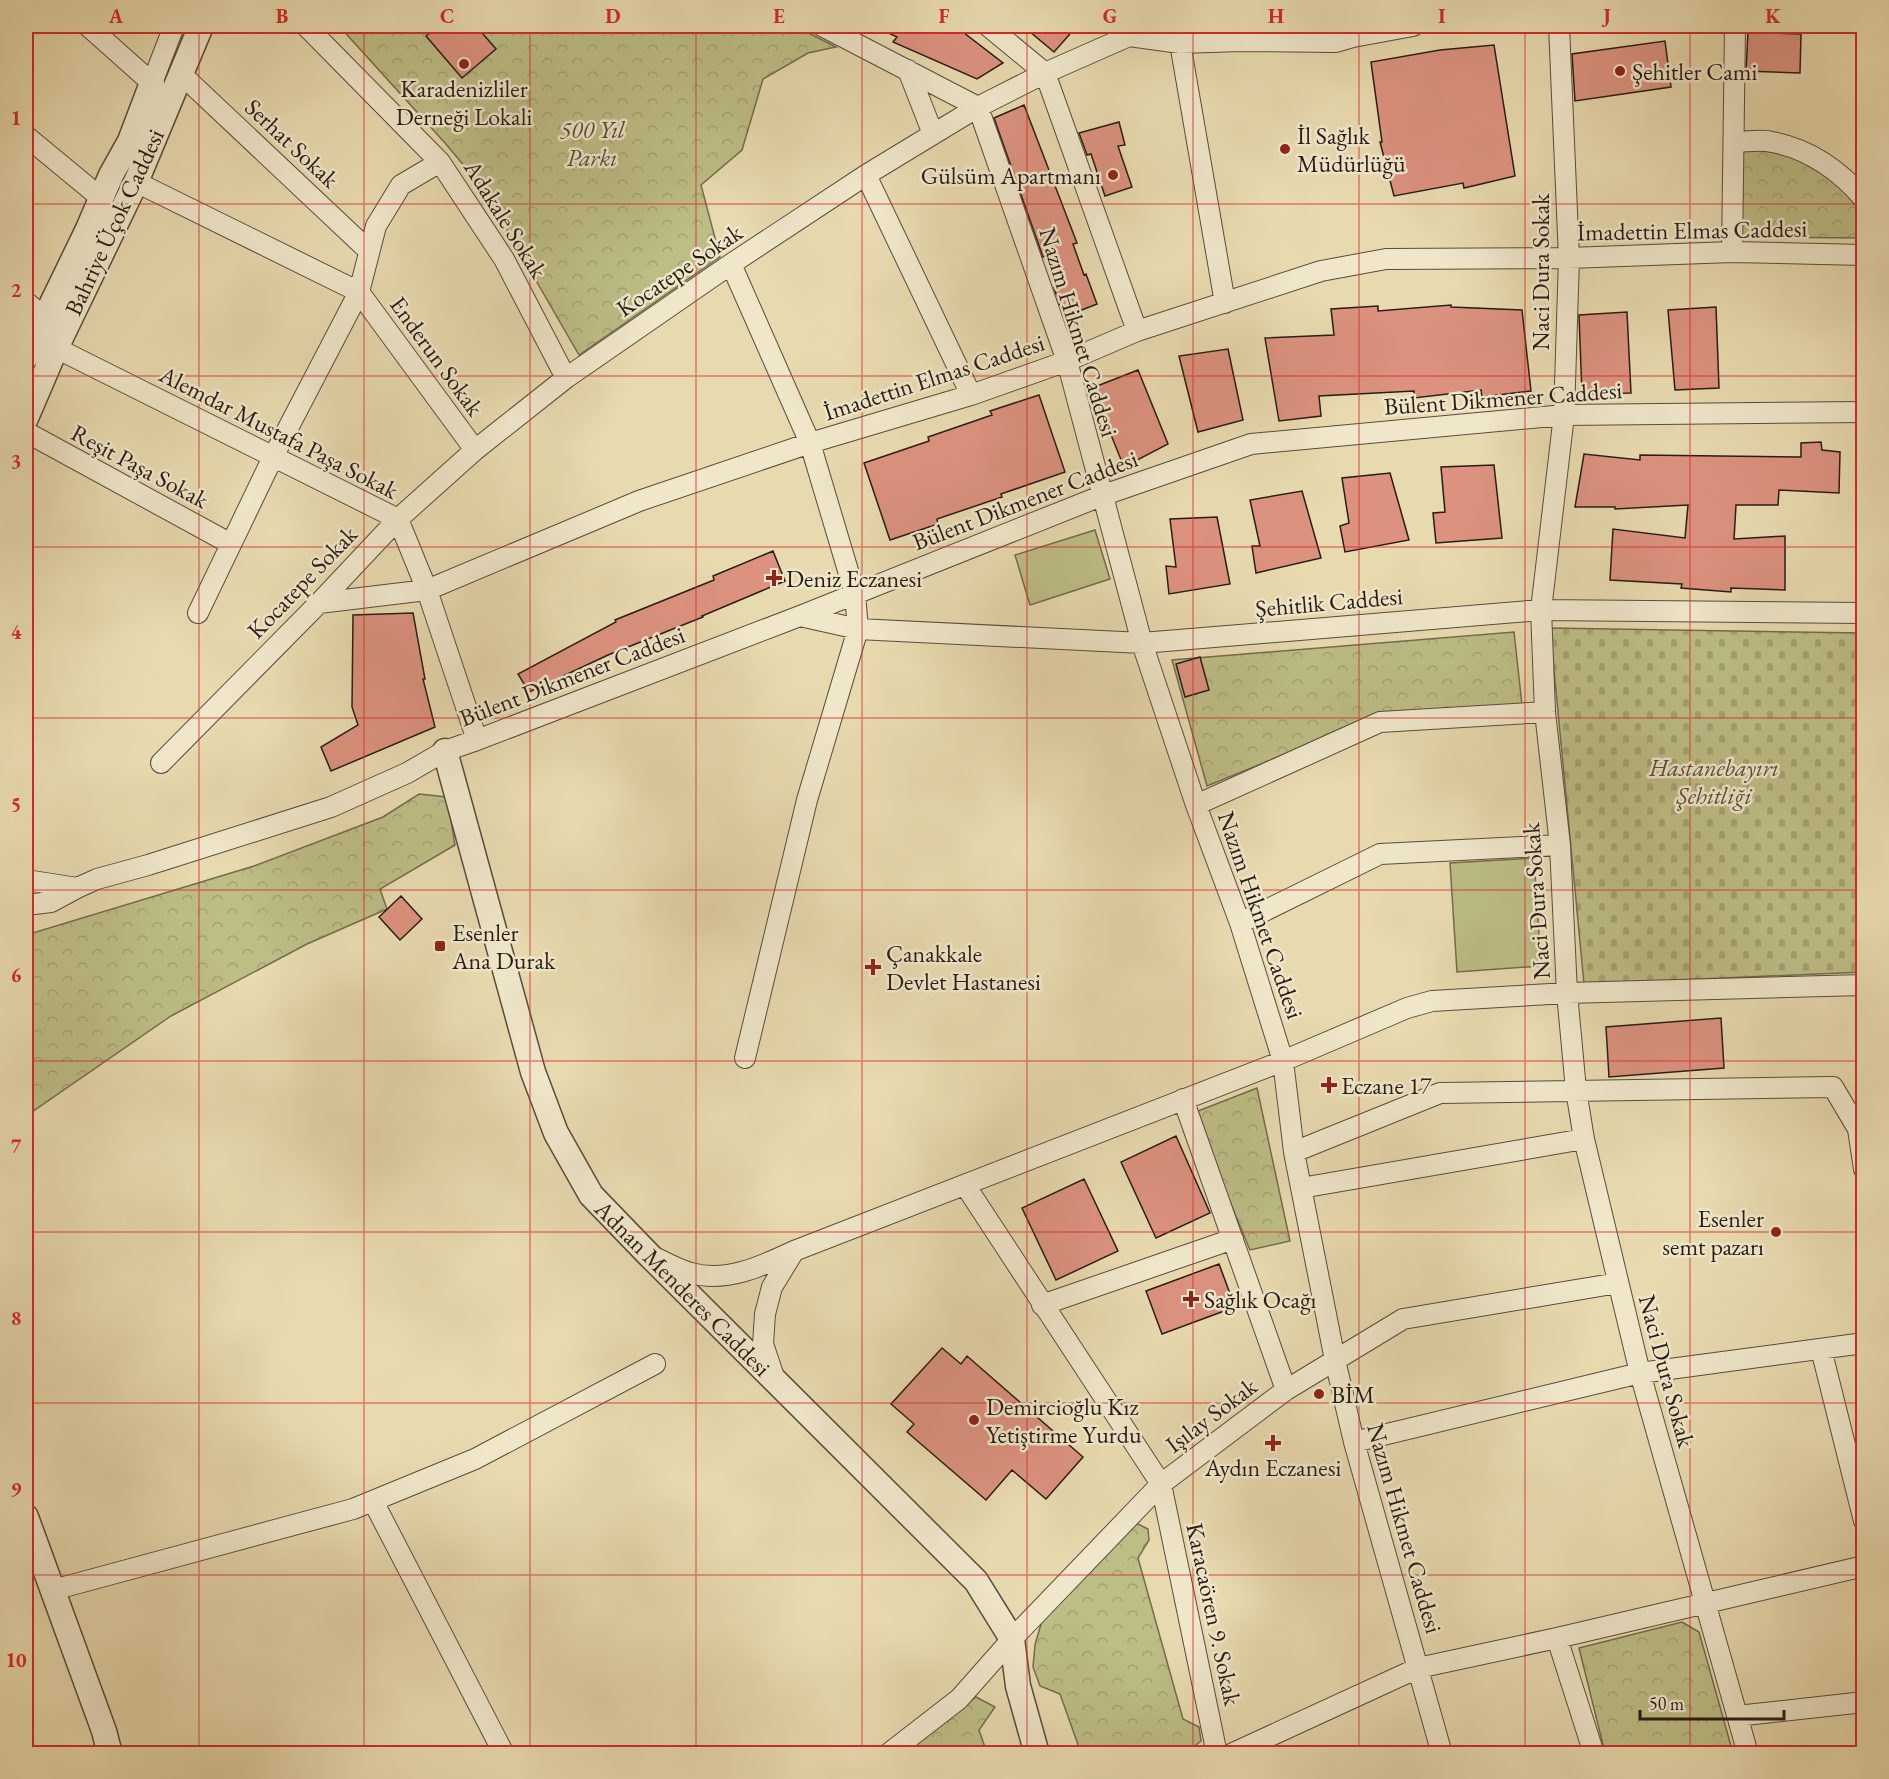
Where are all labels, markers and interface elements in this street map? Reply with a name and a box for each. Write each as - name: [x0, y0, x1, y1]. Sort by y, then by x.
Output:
- text: A: [108, 3, 124, 29]
- text: B: [276, 3, 288, 29]
- text: C: [440, 3, 454, 29]
- text: D: [605, 3, 621, 29]
- text: E: [773, 3, 785, 29]
- text: F: [939, 3, 950, 29]
- text: G: [1103, 3, 1117, 29]
- text: H: [1268, 3, 1284, 29]
- text: I: [1438, 3, 1446, 29]
- text: J: [1601, 3, 1611, 29]
- text: K: [1765, 3, 1781, 29]
- place label: Şehitler Cami: [1632, 56, 1758, 87]
- marker: Karadenizliler Derneği Lokali: [457, 57, 471, 71]
- marker: Şehitler Cami: [1613, 64, 1627, 78]
- place label: Karadenizliler Derneği Lokali: [396, 73, 532, 132]
- street label: Serhat Sokak: [238, 92, 346, 195]
- text: 1: [11, 105, 21, 131]
- park label: 500 Yıl Parkı: [559, 114, 626, 173]
- place label: İl Sağlık Müdürlüğü: [1297, 120, 1406, 179]
- street label: Bahriye Üçok Caddesi: [57, 124, 171, 320]
- marker: İl Sağlık Müdürlüğü: [1278, 142, 1292, 156]
- street label: Adakale Sokak: [457, 153, 555, 285]
- place label: Gülsüm Apartmanı: [921, 160, 1101, 191]
- marker: Gülsüm Apartmanı: [1106, 168, 1120, 182]
- street label: Naci Dura Sokak: [1525, 193, 1556, 350]
- street label: İmadettin Elmas Caddesi: [1577, 212, 1808, 248]
- street label: Kocatepe Sokak: [610, 216, 749, 324]
- street label: Nazım Hikmet Caddesi: [1032, 224, 1126, 441]
- text: 2: [11, 277, 22, 303]
- street label: Enderun Sokak: [383, 290, 491, 423]
- street label: İmadettin Elmas Caddesi: [820, 327, 1048, 427]
- street label: Alemdar Mustafa Paşa Sokak: [153, 358, 404, 506]
- street label: Bülent Dikmener Caddesi: [1383, 374, 1623, 422]
- street label: Reşit Paşa Sokak: [66, 417, 215, 515]
- street label: Bülent Dikmener Caddesi: [908, 443, 1142, 557]
- text: 3: [11, 448, 21, 474]
- street label: Kocatepe Sokak: [240, 518, 364, 645]
- place label: Deniz Eczanesi: [786, 563, 922, 594]
- marker: Deniz Eczanesi: [767, 571, 781, 585]
- street label: Şehitlik Caddesi: [1254, 580, 1404, 624]
- text: 4: [11, 619, 22, 645]
- street label: Bülent Dikmener Caddesi: [455, 619, 689, 733]
- park label: Hastanebayırı Şehitliği: [1648, 752, 1779, 811]
- text: 5: [11, 791, 21, 817]
- street label: Nazım Hikmet Caddesi: [1211, 807, 1311, 1023]
- street label: Naci Dura Sokak: [1515, 821, 1557, 980]
- place label: Esenler Ana Durak: [451, 917, 556, 976]
- place label: Çanakkale Devlet Hastanesi: [886, 938, 1041, 997]
- marker: Esenler Ana Durak: [433, 939, 447, 953]
- marker: Çanakkale Devlet Hastanesi: [864, 958, 882, 976]
- text: 6: [11, 962, 22, 988]
- place label: Eczane 17: [1341, 1070, 1432, 1101]
- marker: Eczane 17: [1322, 1078, 1336, 1092]
- text: 7: [11, 1133, 22, 1159]
- street label: Adnan Menderes Caddesi: [588, 1193, 778, 1383]
- place label: Esenler semt pazarı: [1662, 1203, 1764, 1262]
- marker: Esenler semt pazarı: [1769, 1225, 1783, 1239]
- place label: Sağlık Ocağı: [1204, 1284, 1317, 1315]
- marker: Sağlık Ocağı: [1182, 1290, 1200, 1308]
- street label: Naci Dura Sokak: [1632, 1291, 1702, 1452]
- text: 8: [11, 1305, 21, 1331]
- street label: Işılay Sokak: [1159, 1370, 1264, 1460]
- place label: BİM: [1331, 1379, 1375, 1410]
- marker: BİM: [1312, 1387, 1326, 1401]
- place label: Demircioğlu Kız Yetiştirme Yurdu: [986, 1391, 1142, 1450]
- marker: Demircioğlu Kız Yetiştirme Yurdu: [967, 1413, 981, 1427]
- street label: Nazım Hikmet Caddesi: [1360, 1419, 1450, 1637]
- marker: Aydın Eczanesi: [1266, 1436, 1280, 1450]
- place label: Aydın Eczanesi: [1204, 1452, 1341, 1483]
- text: 9: [11, 1476, 22, 1502]
- street label: Karacaören 9. Sokak: [1180, 1520, 1249, 1709]
- text: 10: [5, 1647, 27, 1673]
- scale bar: [1640, 1683, 1784, 1721]
- text: 50 m: [1649, 1692, 1684, 1715]

